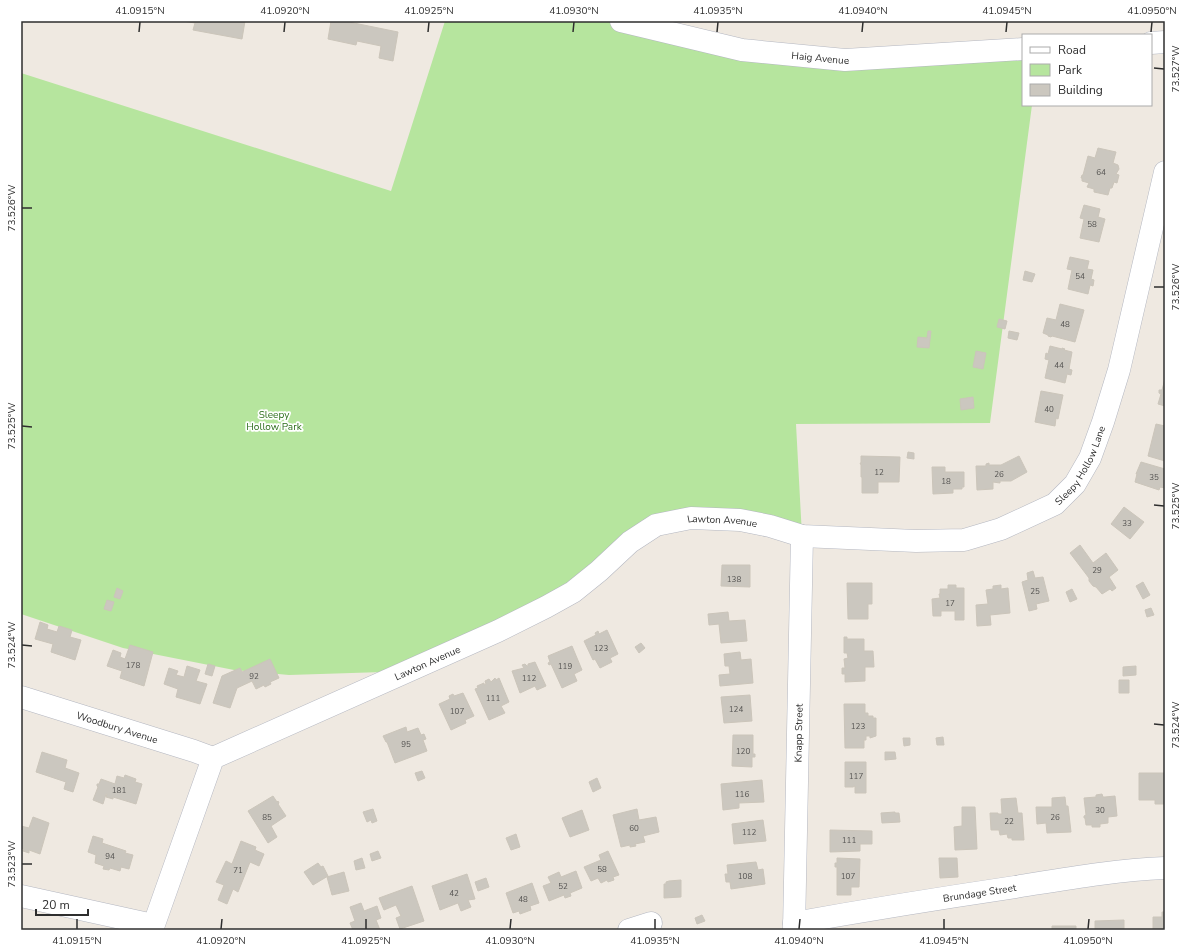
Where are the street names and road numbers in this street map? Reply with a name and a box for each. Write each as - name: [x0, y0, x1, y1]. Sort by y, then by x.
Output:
- street label: Haig Avenue: [791, 49, 849, 68]
- street label: Sleepy Hollow Lane: [1052, 424, 1109, 508]
- street label: Lawton Avenue: [686, 512, 758, 531]
- street label: Lawton Avenue: [393, 643, 463, 684]
- street label: Knapp Street: [791, 703, 807, 763]
- street label: Woodbury Avenue: [75, 709, 160, 747]
- street label: Brundage Street: [942, 881, 1018, 906]

